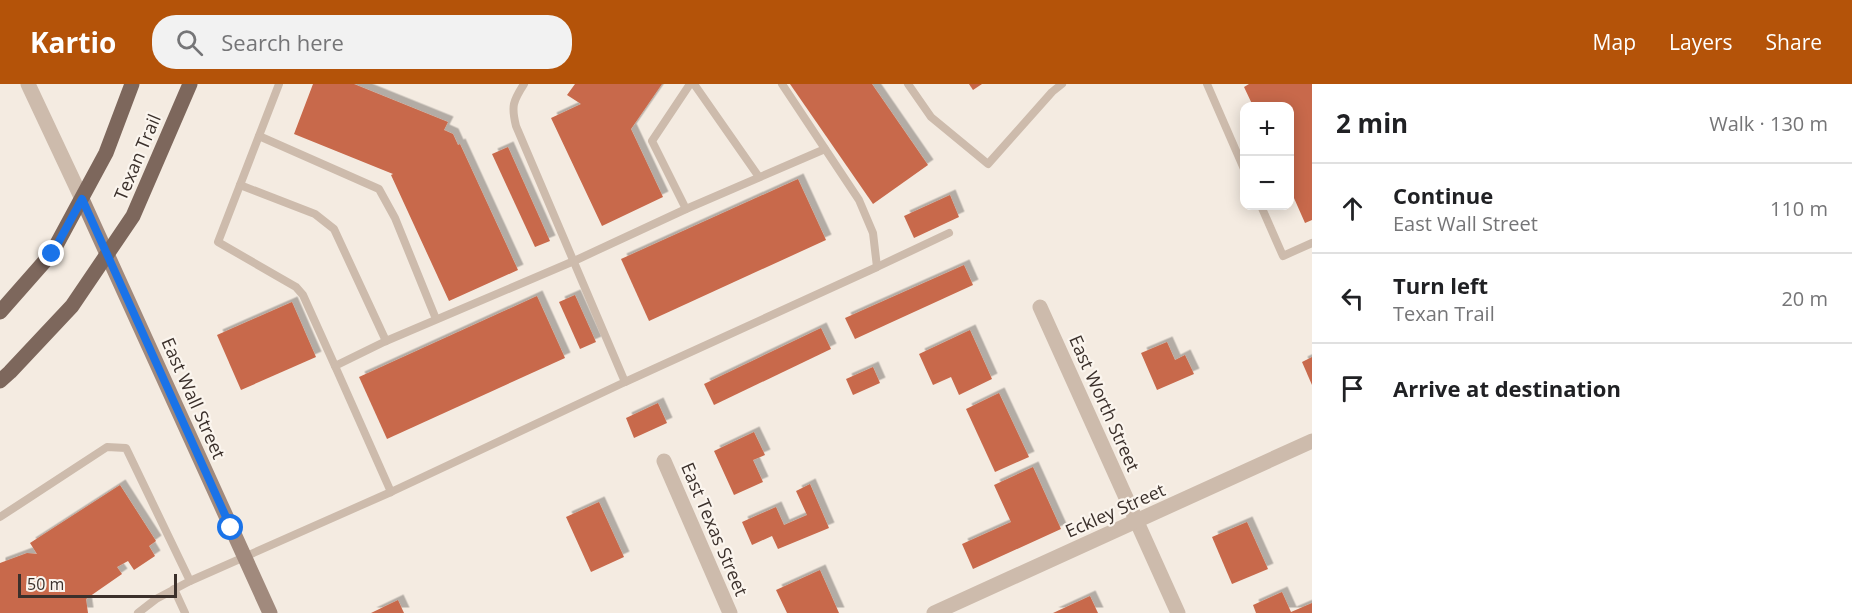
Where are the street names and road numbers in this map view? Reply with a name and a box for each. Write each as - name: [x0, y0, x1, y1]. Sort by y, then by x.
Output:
- street label: Texan Trail: [108, 110, 166, 204]
- street label: East Worth Street: [1064, 331, 1146, 475]
- street label: East Wall Street: [157, 334, 231, 462]
- street label: East Texas Street: [676, 459, 754, 599]
- street label: Eckley Street: [1061, 477, 1169, 543]

